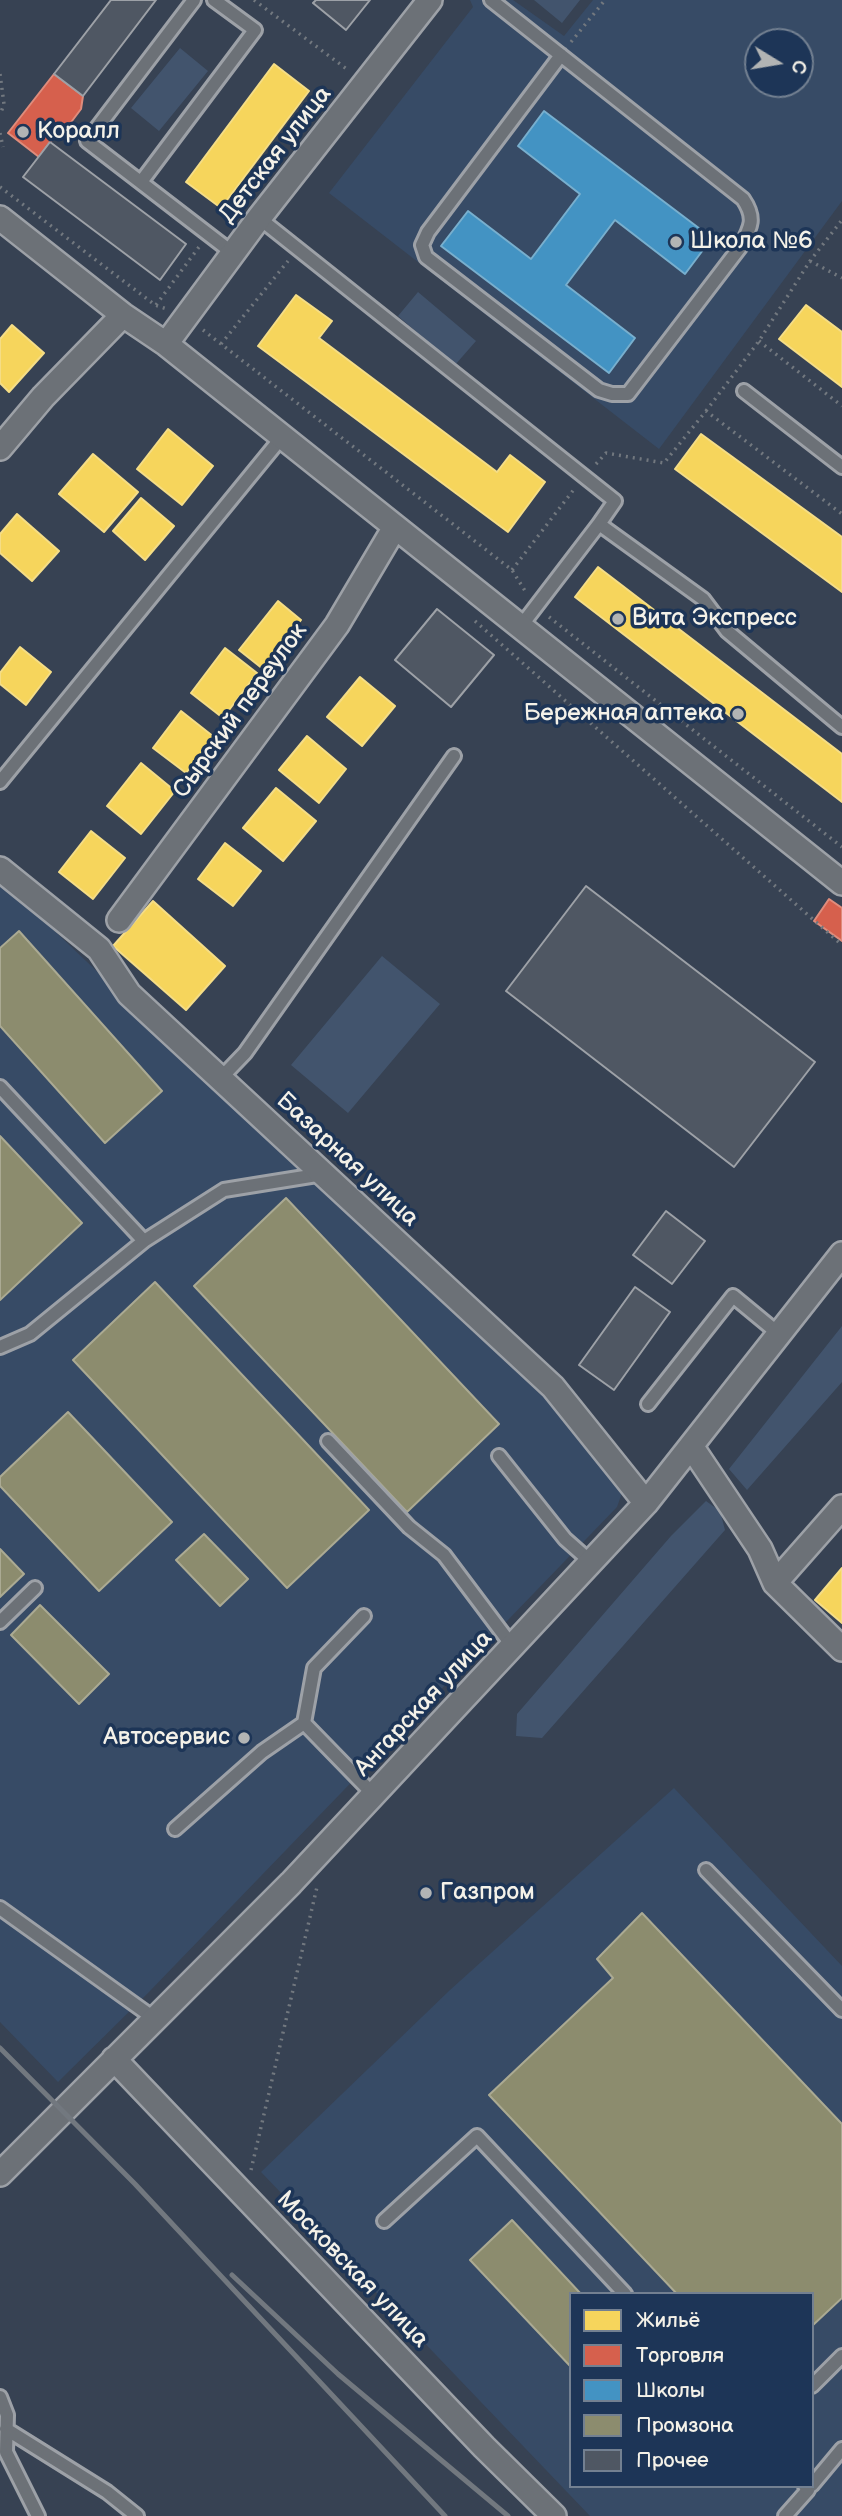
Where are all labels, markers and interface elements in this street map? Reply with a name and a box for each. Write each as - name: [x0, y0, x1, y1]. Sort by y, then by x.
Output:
- north arrow: [744, 28, 814, 98]
- text: С: [786, 58, 811, 75]
- street label: Детская улица: [214, 81, 338, 229]
- place label: Коралл: [37, 118, 120, 146]
- marker: Коралл: [15, 124, 31, 140]
- place label: Школа №6: [690, 228, 813, 256]
- marker: Школа №6: [668, 234, 684, 250]
- place label: Вита Экспресс: [632, 605, 797, 633]
- marker: Вита Экспресс: [610, 611, 626, 627]
- street label: Сырский переулок: [168, 618, 314, 804]
- place label: Бережная аптека: [524, 700, 724, 728]
- marker: Бережная аптека: [730, 706, 746, 722]
- street label: Базарная улица: [270, 1087, 424, 1233]
- street label: Ангарская улица: [349, 1625, 499, 1783]
- place label: Автосервис: [103, 1724, 230, 1752]
- marker: Автосервис: [236, 1730, 252, 1746]
- place label: Газпром: [440, 1879, 535, 1907]
- marker: Газпром: [418, 1885, 434, 1901]
- street label: Московская улица: [270, 2186, 434, 2354]
- legend: [569, 2292, 814, 2488]
- text: Жильё: [636, 2308, 700, 2333]
- text: Торговля: [636, 2343, 724, 2368]
- text: Школы: [636, 2378, 705, 2403]
- text: Промзона: [636, 2413, 734, 2438]
- text: Прочее: [636, 2448, 709, 2473]

